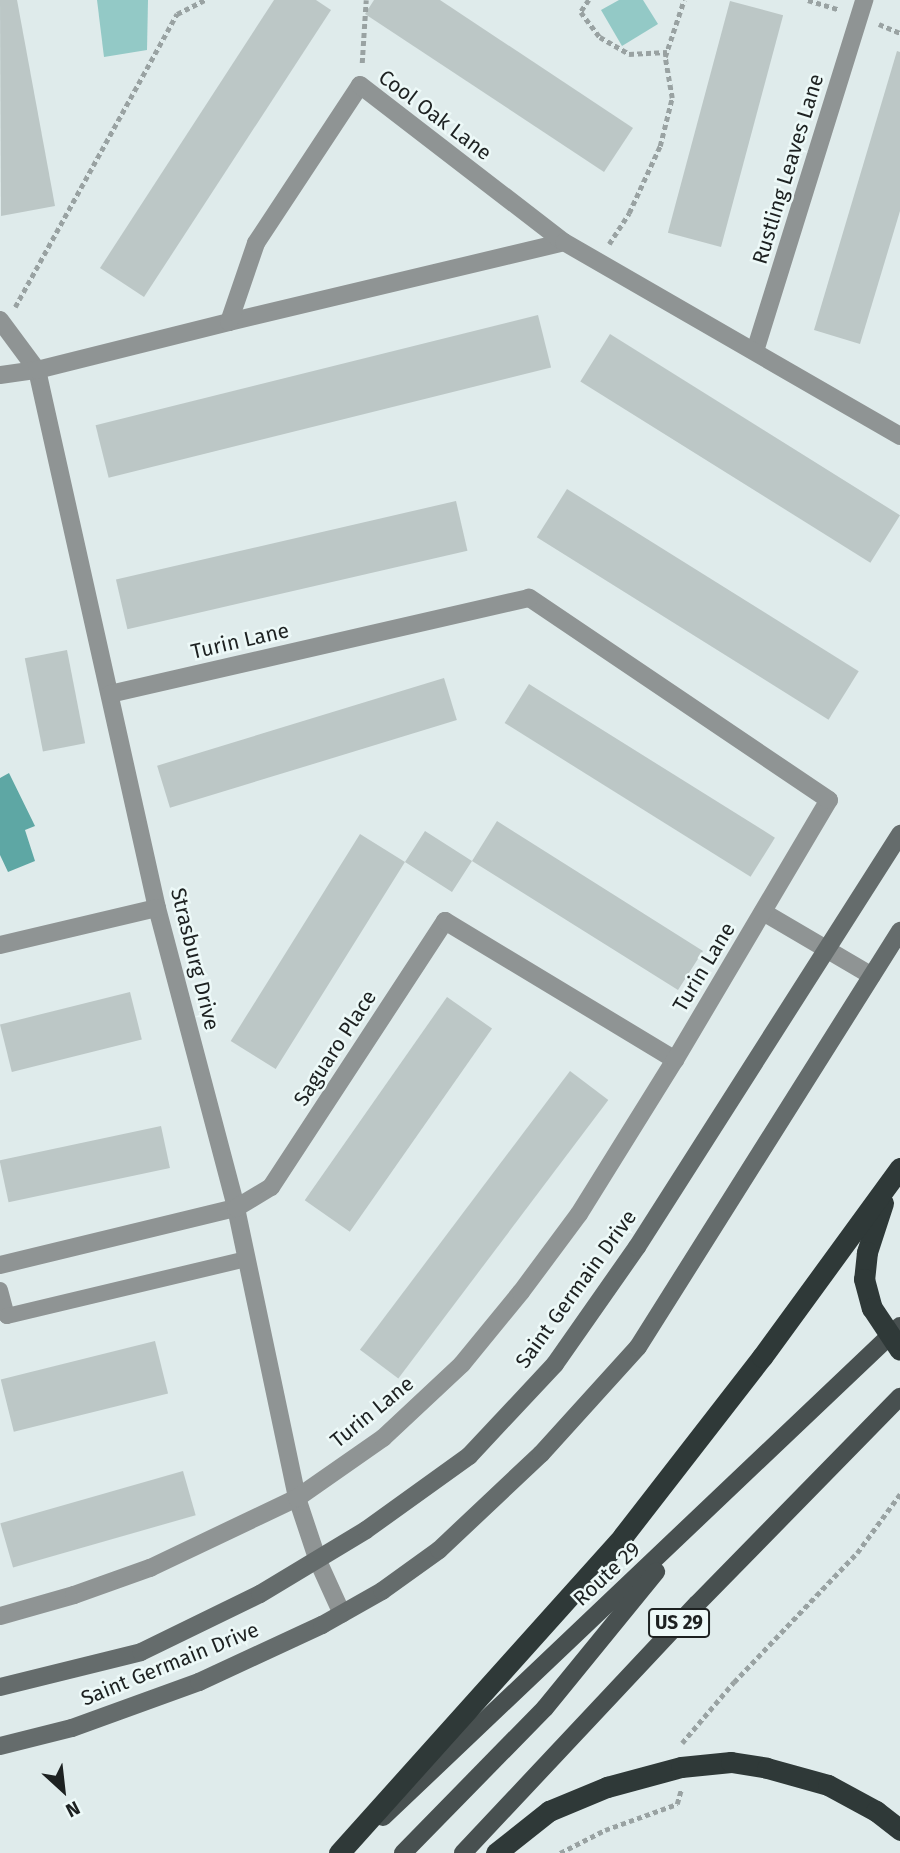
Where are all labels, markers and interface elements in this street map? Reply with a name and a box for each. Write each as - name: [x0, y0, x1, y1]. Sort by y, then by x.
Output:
- street label: Cool Oak Lane: [373, 64, 497, 166]
- street label: Rustling Leaves Lane: [747, 71, 829, 267]
- street label: Turin Lane: [189, 618, 291, 664]
- street label: Strasburg Drive: [165, 885, 225, 1033]
- street label: Turin Lane: [668, 918, 740, 1016]
- street label: Saguaro Place: [288, 985, 382, 1111]
- street label: Saint Germain Drive: [510, 1205, 642, 1373]
- street label: Turin Lane: [325, 1371, 419, 1453]
- street label: Route 29: [568, 1537, 646, 1611]
- road number: US 29: [648, 1608, 710, 1638]
- street label: Saint Germain Drive: [77, 1617, 263, 1711]
- north arrow: [28, 1755, 98, 1825]
- text: N: [62, 1796, 84, 1822]

